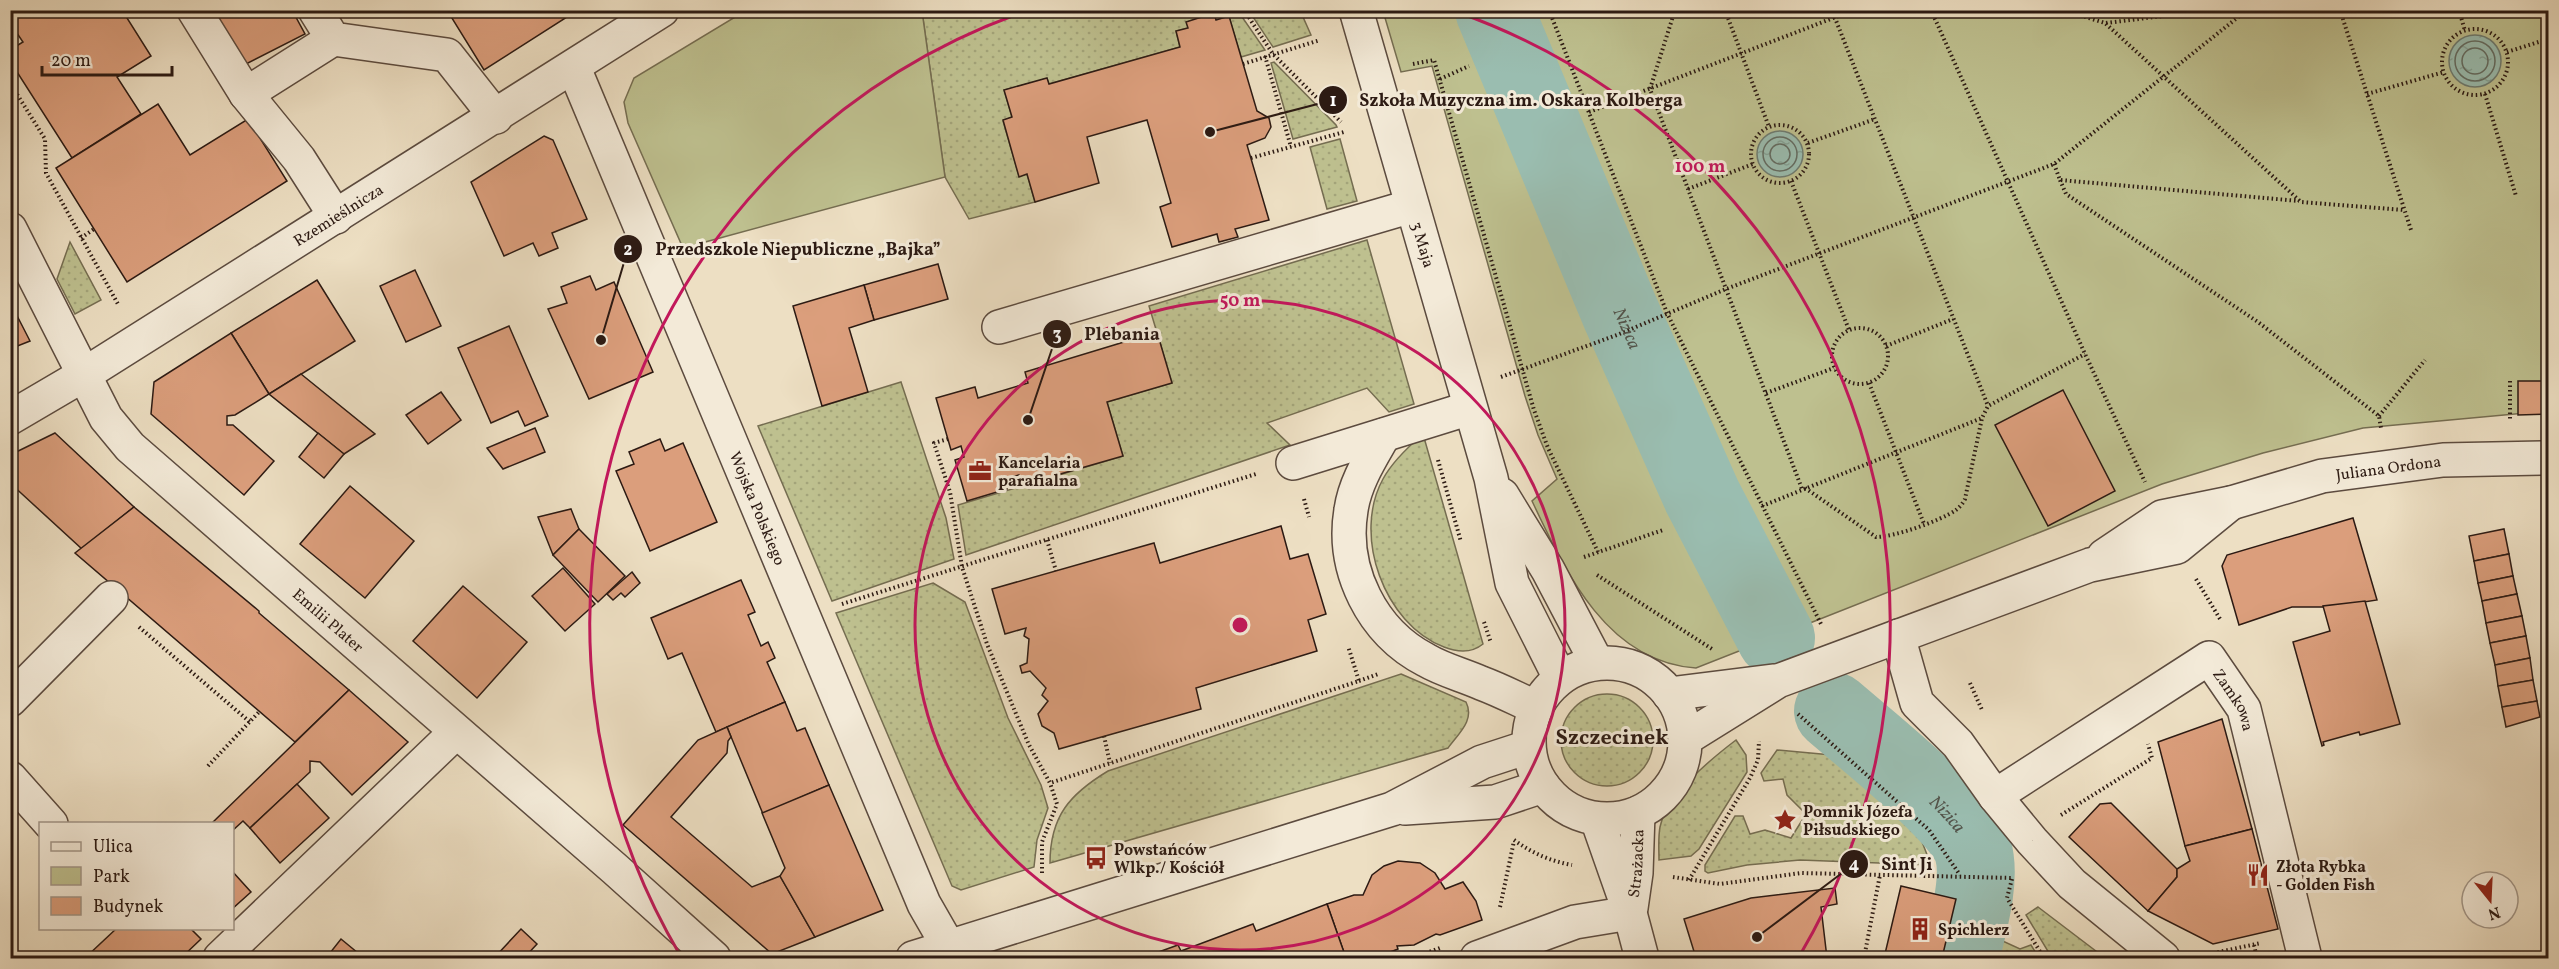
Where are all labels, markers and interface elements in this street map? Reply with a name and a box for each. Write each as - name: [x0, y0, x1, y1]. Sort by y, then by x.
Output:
- scale bar: [42, 39, 172, 77]
- text: 20 m: [51, 49, 91, 74]
- callout: Szkoła Muzyczna im. Oskara Kolberga: [1318, 82, 1695, 118]
- text: 1: [1329, 89, 1337, 114]
- text: Szkoła Muzyczna im. Oskara Kolberga: [1359, 89, 1683, 114]
- text: 100 m: [1675, 155, 1725, 180]
- street label: Rzemieślnicza: [290, 180, 388, 253]
- street label: 3 Maja: [1405, 219, 1439, 271]
- callout: Przedszkole Niepubliczne „Bajka”: [613, 231, 953, 267]
- text: 2: [623, 238, 633, 263]
- text: Przedszkole Niepubliczne „Bajka”: [655, 238, 941, 263]
- text: 50 m: [1220, 289, 1260, 314]
- water label: Nizica: [1606, 304, 1646, 354]
- callout: Plebania: [1042, 316, 1171, 352]
- text: 3: [1052, 323, 1062, 348]
- text: Plebania: [1084, 323, 1160, 348]
- street label: Wojska Polskiego: [723, 449, 790, 569]
- street label: Juliana Ordona: [2334, 451, 2443, 487]
- place label: Kancelaria parafialna: [998, 453, 1081, 493]
- office icon: Kancelaria parafialna: [967, 458, 993, 484]
- street label: Emilii Plater: [287, 584, 368, 659]
- centre of rings: [1230, 615, 1250, 635]
- street label: Zamkowa: [2207, 665, 2258, 734]
- district label: Szczecinek: [1556, 723, 1668, 754]
- water label: Nizica: [1923, 790, 1970, 839]
- place label: Pomnik Józefa Piłsudskiego: [1803, 802, 1913, 842]
- place icon: Pomnik Józefa Piłsudskiego: [1772, 807, 1798, 833]
- legend: [39, 822, 234, 930]
- street label: Strażacka: [1624, 829, 1650, 899]
- text: Ulica: [93, 835, 133, 860]
- place label: Powstańców Wlkp./ Kościół: [1114, 840, 1225, 880]
- bus stop icon: Powstańców Wlkp./ Kościół: [1083, 845, 1109, 871]
- callout: Sint Ji: [1839, 846, 1944, 882]
- text: 4: [1849, 853, 1860, 878]
- text: Sint Ji: [1881, 853, 1933, 878]
- place label: Złota Rybka - Golden Fish: [2276, 857, 2375, 897]
- restaurant icon: Złota Rybka - Golden Fish: [2245, 862, 2271, 888]
- text: Park: [93, 865, 130, 890]
- north arrow: [2460, 870, 2520, 930]
- text: Budynek: [93, 895, 164, 920]
- text: N: [2485, 900, 2503, 925]
- building icon: Spichlerz: [1907, 916, 1933, 942]
- place label: Spichlerz: [1938, 920, 2009, 942]

